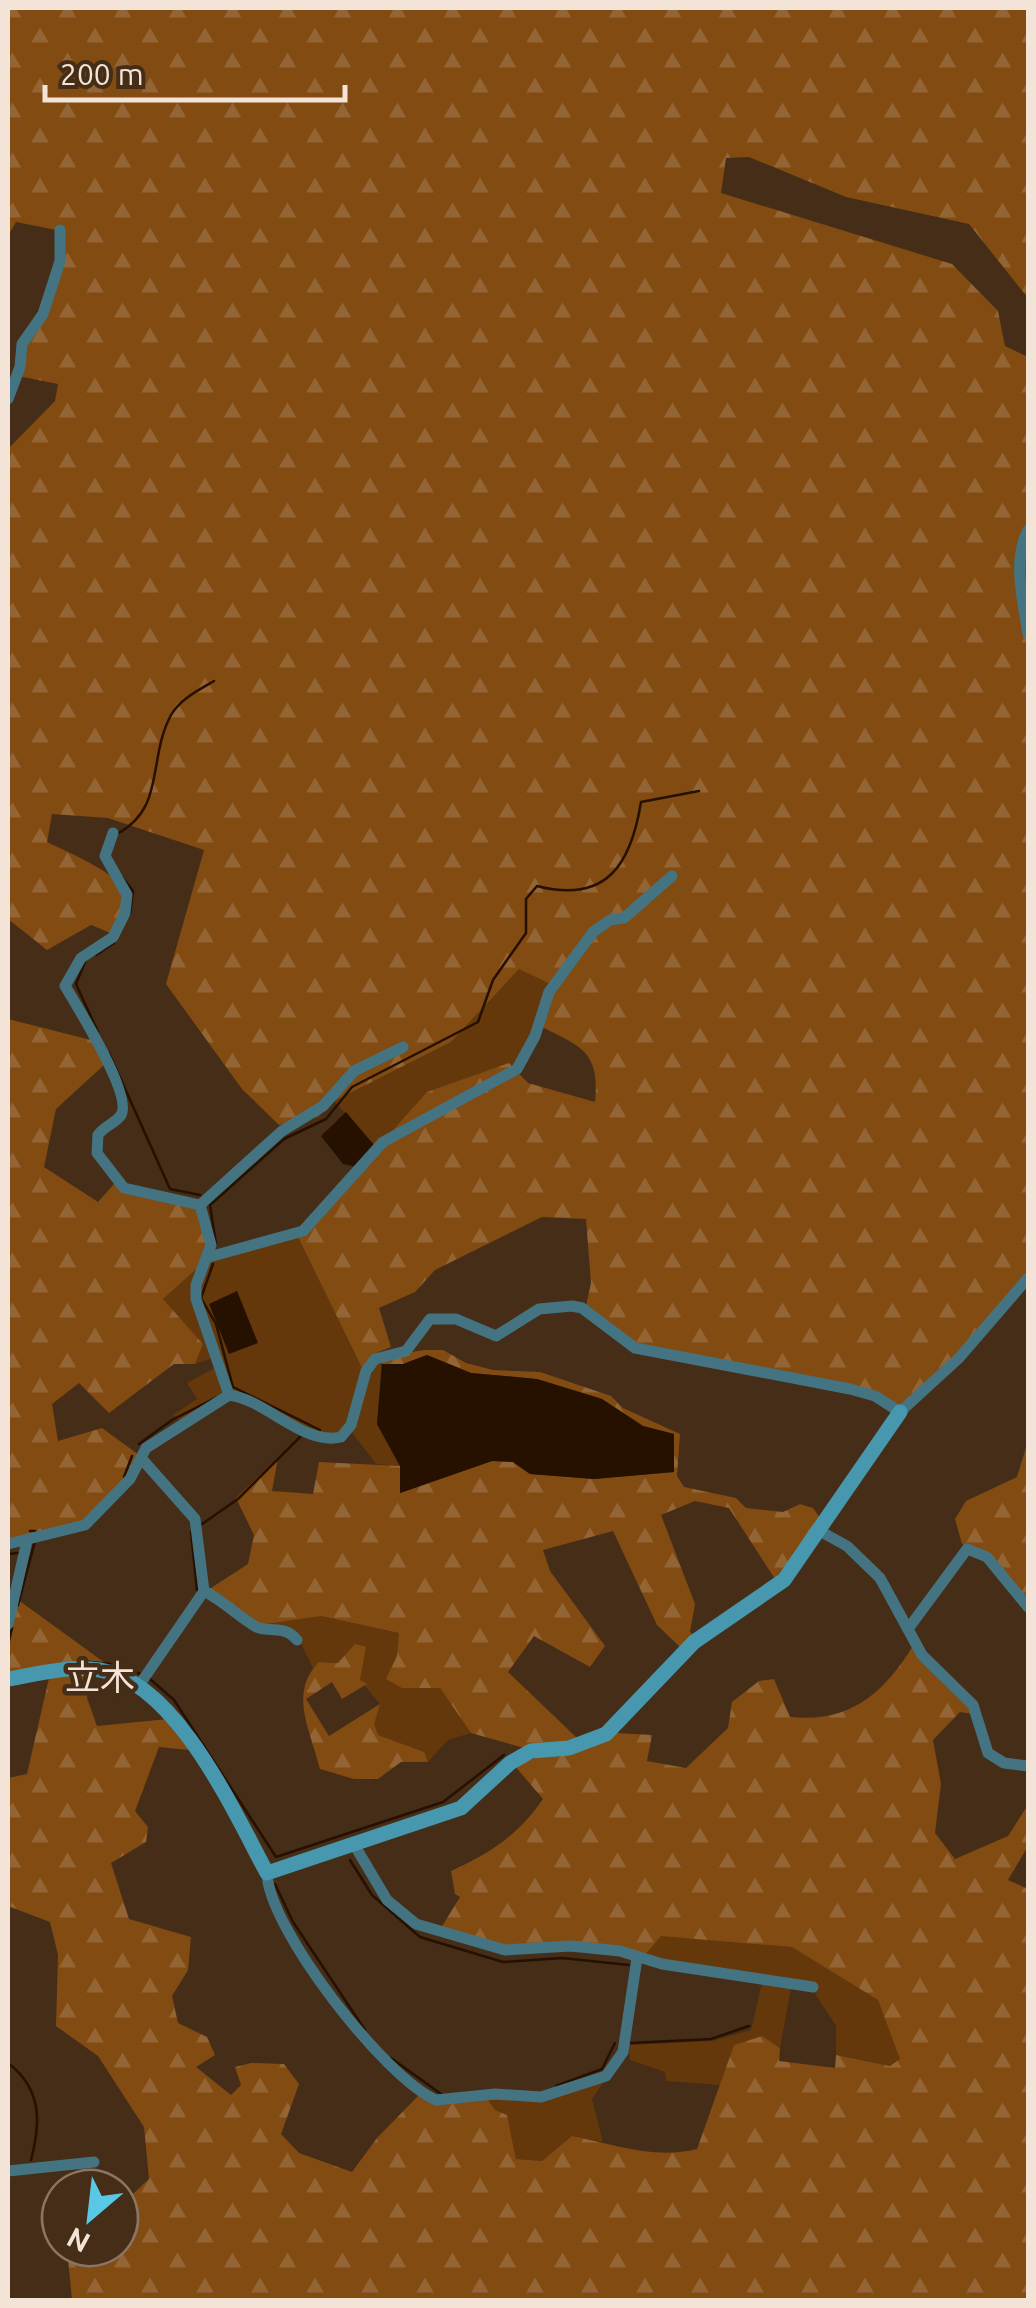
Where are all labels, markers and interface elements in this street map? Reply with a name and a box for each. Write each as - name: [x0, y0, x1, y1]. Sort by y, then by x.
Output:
- scale bar: [45, 40, 345, 102]
- text: 200 m: [60, 57, 144, 91]
- district label: 立木: [65, 1657, 135, 1697]
- north arrow: [40, 2168, 140, 2268]
- text: N: [62, 2222, 95, 2259]

